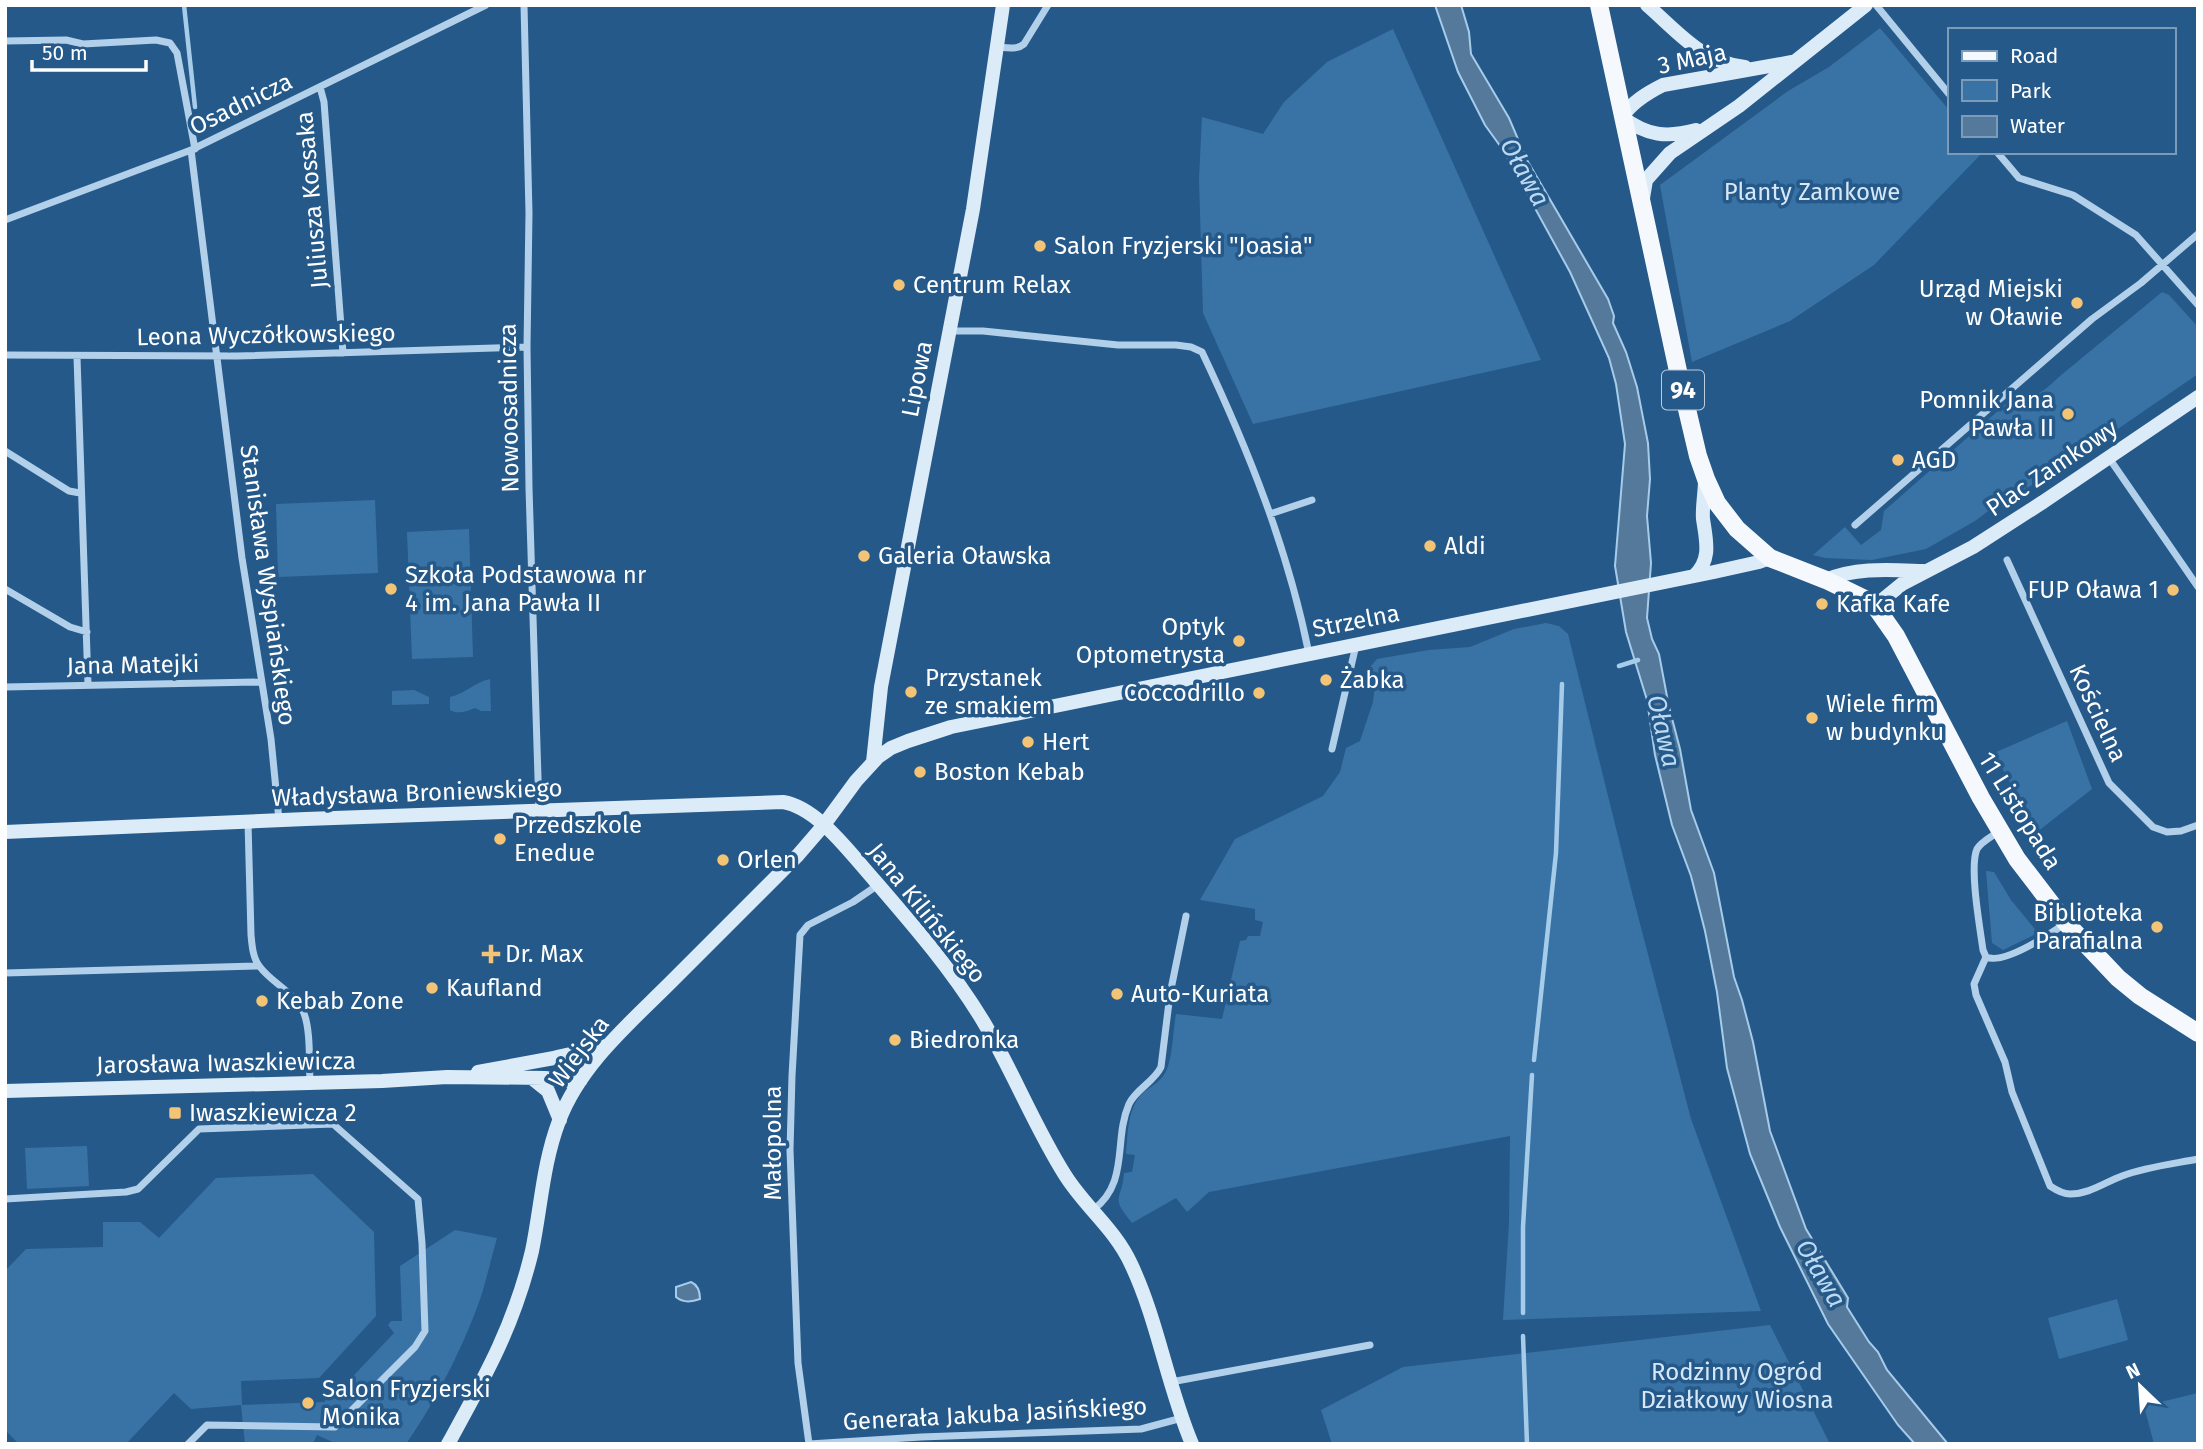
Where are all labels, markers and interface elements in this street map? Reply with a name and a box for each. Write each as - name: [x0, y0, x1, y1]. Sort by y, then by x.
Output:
- scale bar: [32, 28, 145, 72]
- legend: [1948, 28, 2175, 154]
- street label: 3 Maja: [1655, 38, 1729, 80]
- text: 50 m: [42, 40, 88, 66]
- text: Road: [2010, 43, 2058, 69]
- street label: Osadnicza: [185, 67, 297, 141]
- text: Park: [2010, 78, 2052, 104]
- street label: Juliusza Kossaka: [290, 110, 334, 290]
- text: Water: [2010, 113, 2065, 139]
- water label: Oława: [1493, 133, 1556, 212]
- park label: Planty Zamkowe: [1724, 178, 1900, 206]
- place label: Salon Fryzjerski "Joasia": [1054, 232, 1312, 260]
- marker: Salon Fryzjerski "Joasia": [1032, 238, 1048, 254]
- place label: Centrum Relax: [913, 271, 1071, 299]
- place label: Urząd Miejski w Oławie: [1919, 275, 2063, 331]
- marker: Centrum Relax: [891, 277, 907, 293]
- marker: Urząd Miejski w Oławie: [2069, 295, 2085, 311]
- street label: Leona Wyczółkowskiego: [136, 319, 396, 351]
- street label: Nowoosadnicza: [494, 323, 524, 493]
- street label: Lipowa: [896, 339, 938, 419]
- road number: 94: [1662, 370, 1704, 410]
- place label: Pomnik Jana Pawła II: [1919, 386, 2054, 442]
- marker: Pomnik Jana Pawła II: [2060, 406, 2076, 422]
- street label: Plac Zamkowy: [1981, 414, 2123, 522]
- street label: Stanisława Wyspiańskiego: [234, 443, 302, 727]
- place label: AGD: [1912, 446, 1956, 474]
- marker: AGD: [1890, 452, 1906, 468]
- place label: Aldi: [1444, 532, 1486, 560]
- marker: Aldi: [1422, 538, 1438, 554]
- place label: Galeria Oławska: [878, 542, 1052, 570]
- marker: Galeria Oławska: [856, 548, 872, 564]
- place label: Szkoła Podstawowa nr 4 im. Jana Pawła II: [405, 561, 647, 617]
- place label: FUP Oława 1: [2028, 576, 2159, 604]
- marker: Szkoła Podstawowa nr 4 im. Jana Pawła II: [383, 581, 399, 597]
- marker: FUP Oława 1: [2165, 582, 2181, 598]
- place label: Kafka Kafe: [1836, 590, 1950, 618]
- marker: Kafka Kafe: [1814, 596, 1830, 612]
- street label: Strzelna: [1310, 599, 1402, 643]
- place label: Optyk Optometrysta: [1076, 613, 1226, 669]
- marker: Optyk Optometrysta: [1231, 633, 1247, 649]
- street label: Jana Matejki: [66, 650, 200, 680]
- street label: Kościelna: [2063, 660, 2133, 766]
- place label: Przystanek ze smakiem: [925, 664, 1052, 720]
- place label: Żabka: [1340, 666, 1404, 694]
- marker: Żabka: [1318, 672, 1334, 688]
- place label: Coccodrillo: [1124, 679, 1245, 707]
- marker: Przystanek ze smakiem: [903, 684, 919, 700]
- marker: Coccodrillo: [1251, 685, 1267, 701]
- place label: Wiele firm w budynku: [1826, 690, 1944, 746]
- water label: Oława: [1640, 692, 1687, 770]
- marker: Wiele firm w budynku: [1804, 710, 1820, 726]
- place label: Hert: [1042, 728, 1090, 756]
- marker: Hert: [1020, 734, 1036, 750]
- street label: 11 Listopada: [1973, 747, 2067, 875]
- place label: Boston Kebab: [934, 758, 1085, 786]
- marker: Boston Kebab: [912, 764, 928, 780]
- street label: Władysława Broniewskiego: [271, 774, 563, 812]
- place label: Przedszkole Enedue: [514, 811, 642, 867]
- marker: Przedszkole Enedue: [492, 831, 508, 847]
- street label: Jana Kilińskiego: [862, 837, 992, 989]
- place label: Orlen: [737, 846, 797, 874]
- marker: Orlen: [715, 852, 731, 868]
- place label: Biblioteka Parafialna: [2033, 899, 2143, 955]
- marker: Biblioteka Parafialna: [2149, 919, 2165, 935]
- place label: Dr. Max: [505, 940, 584, 968]
- marker: Dr. Max: [483, 946, 499, 962]
- place label: Kaufland: [446, 974, 543, 1002]
- marker: Kaufland: [424, 980, 440, 996]
- place label: Auto-Kuriata: [1131, 980, 1269, 1008]
- marker: Auto-Kuriata: [1109, 986, 1125, 1002]
- place label: Kebab Zone: [276, 987, 404, 1015]
- marker: Kebab Zone: [254, 993, 270, 1009]
- street label: Wiejska: [543, 1011, 615, 1093]
- place label: Biedronka: [909, 1026, 1019, 1054]
- marker: Biedronka: [887, 1032, 903, 1048]
- street label: Jarosława Iwaszkiewicza: [96, 1047, 356, 1079]
- street label: Małopolna: [759, 1085, 787, 1201]
- place label: Iwaszkiewicza 2: [189, 1099, 357, 1127]
- marker: Iwaszkiewicza 2: [167, 1105, 183, 1121]
- water label: Oława: [1789, 1234, 1852, 1313]
- north arrow: [2105, 1351, 2175, 1421]
- park label: Rodzinny Ogród Działkowy Wiosna: [1640, 1358, 1834, 1414]
- text: N: [2122, 1358, 2144, 1384]
- place label: Salon Fryzjerski Monika: [322, 1375, 491, 1431]
- street label: Generała Jakuba Jasińskiego: [842, 1392, 1148, 1436]
- marker: Salon Fryzjerski Monika: [300, 1395, 316, 1411]

